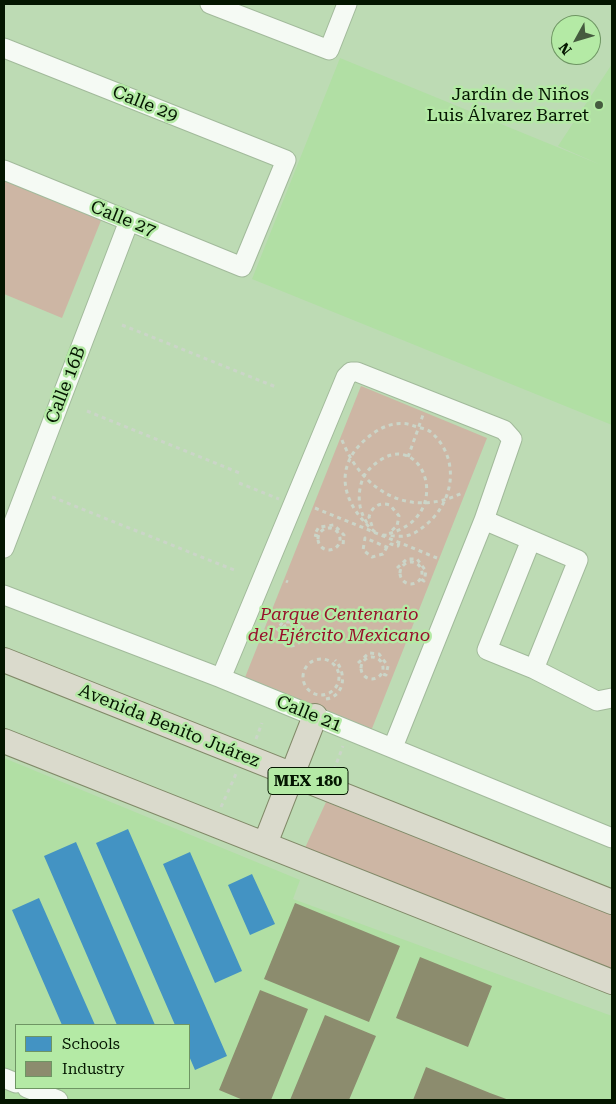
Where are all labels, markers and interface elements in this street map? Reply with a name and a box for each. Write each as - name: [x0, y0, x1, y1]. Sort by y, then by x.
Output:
- north arrow: [551, 15, 601, 65]
- text: N: [556, 40, 575, 58]
- street label: Calle 29: [109, 81, 181, 127]
- place label: Jardín de Niños Luis Álvarez Barret: [427, 84, 589, 126]
- marker: Jardín de Niños Luis Álvarez Barret: [593, 99, 605, 111]
- street label: Calle 27: [87, 196, 159, 242]
- street label: Calle 16B: [42, 344, 90, 426]
- park label: Parque Centenario del Ejército Mexicano: [248, 604, 430, 646]
- street label: Avenida Benito Juárez: [75, 680, 263, 772]
- street label: Calle 21: [273, 691, 345, 737]
- road number: MEX 180: [268, 768, 348, 794]
- legend: [15, 1024, 190, 1089]
- text: Schools: [62, 1035, 120, 1053]
- text: Industry: [62, 1060, 124, 1078]

